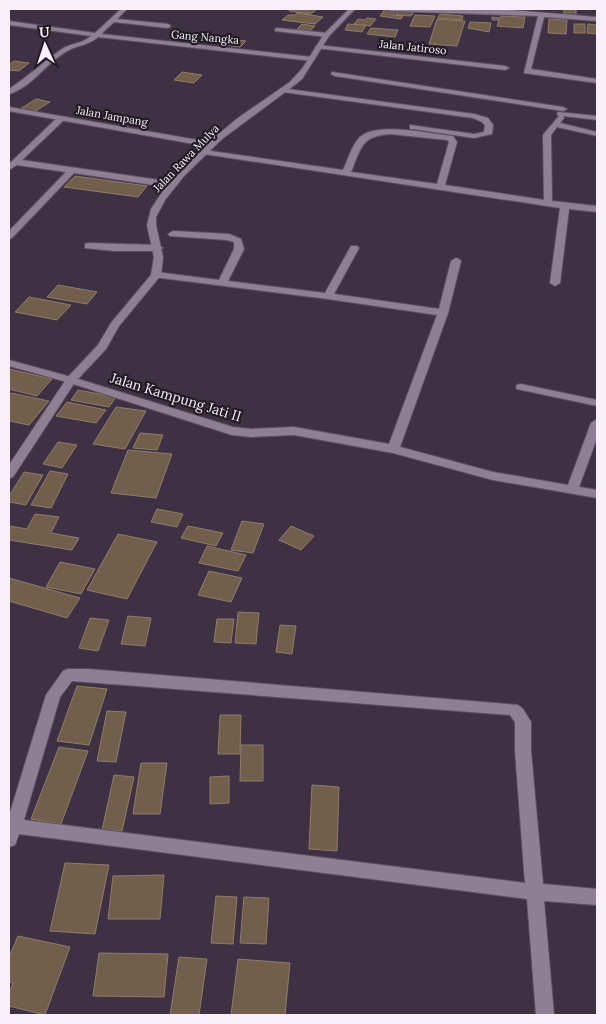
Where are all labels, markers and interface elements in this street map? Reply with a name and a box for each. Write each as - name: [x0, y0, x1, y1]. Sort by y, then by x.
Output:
- north arrow: [20, 20, 70, 70]
- text: U: [39, 23, 50, 41]
- street label: Gang Nangka: [170, 27, 240, 47]
- street label: Jalan Jatiroso: [378, 36, 447, 57]
- street label: Jalan Jampang: [74, 103, 150, 129]
- street label: Jalan Rawa Mulya: [149, 121, 222, 195]
- street label: Jalan Kampung Jati II: [107, 368, 244, 425]

